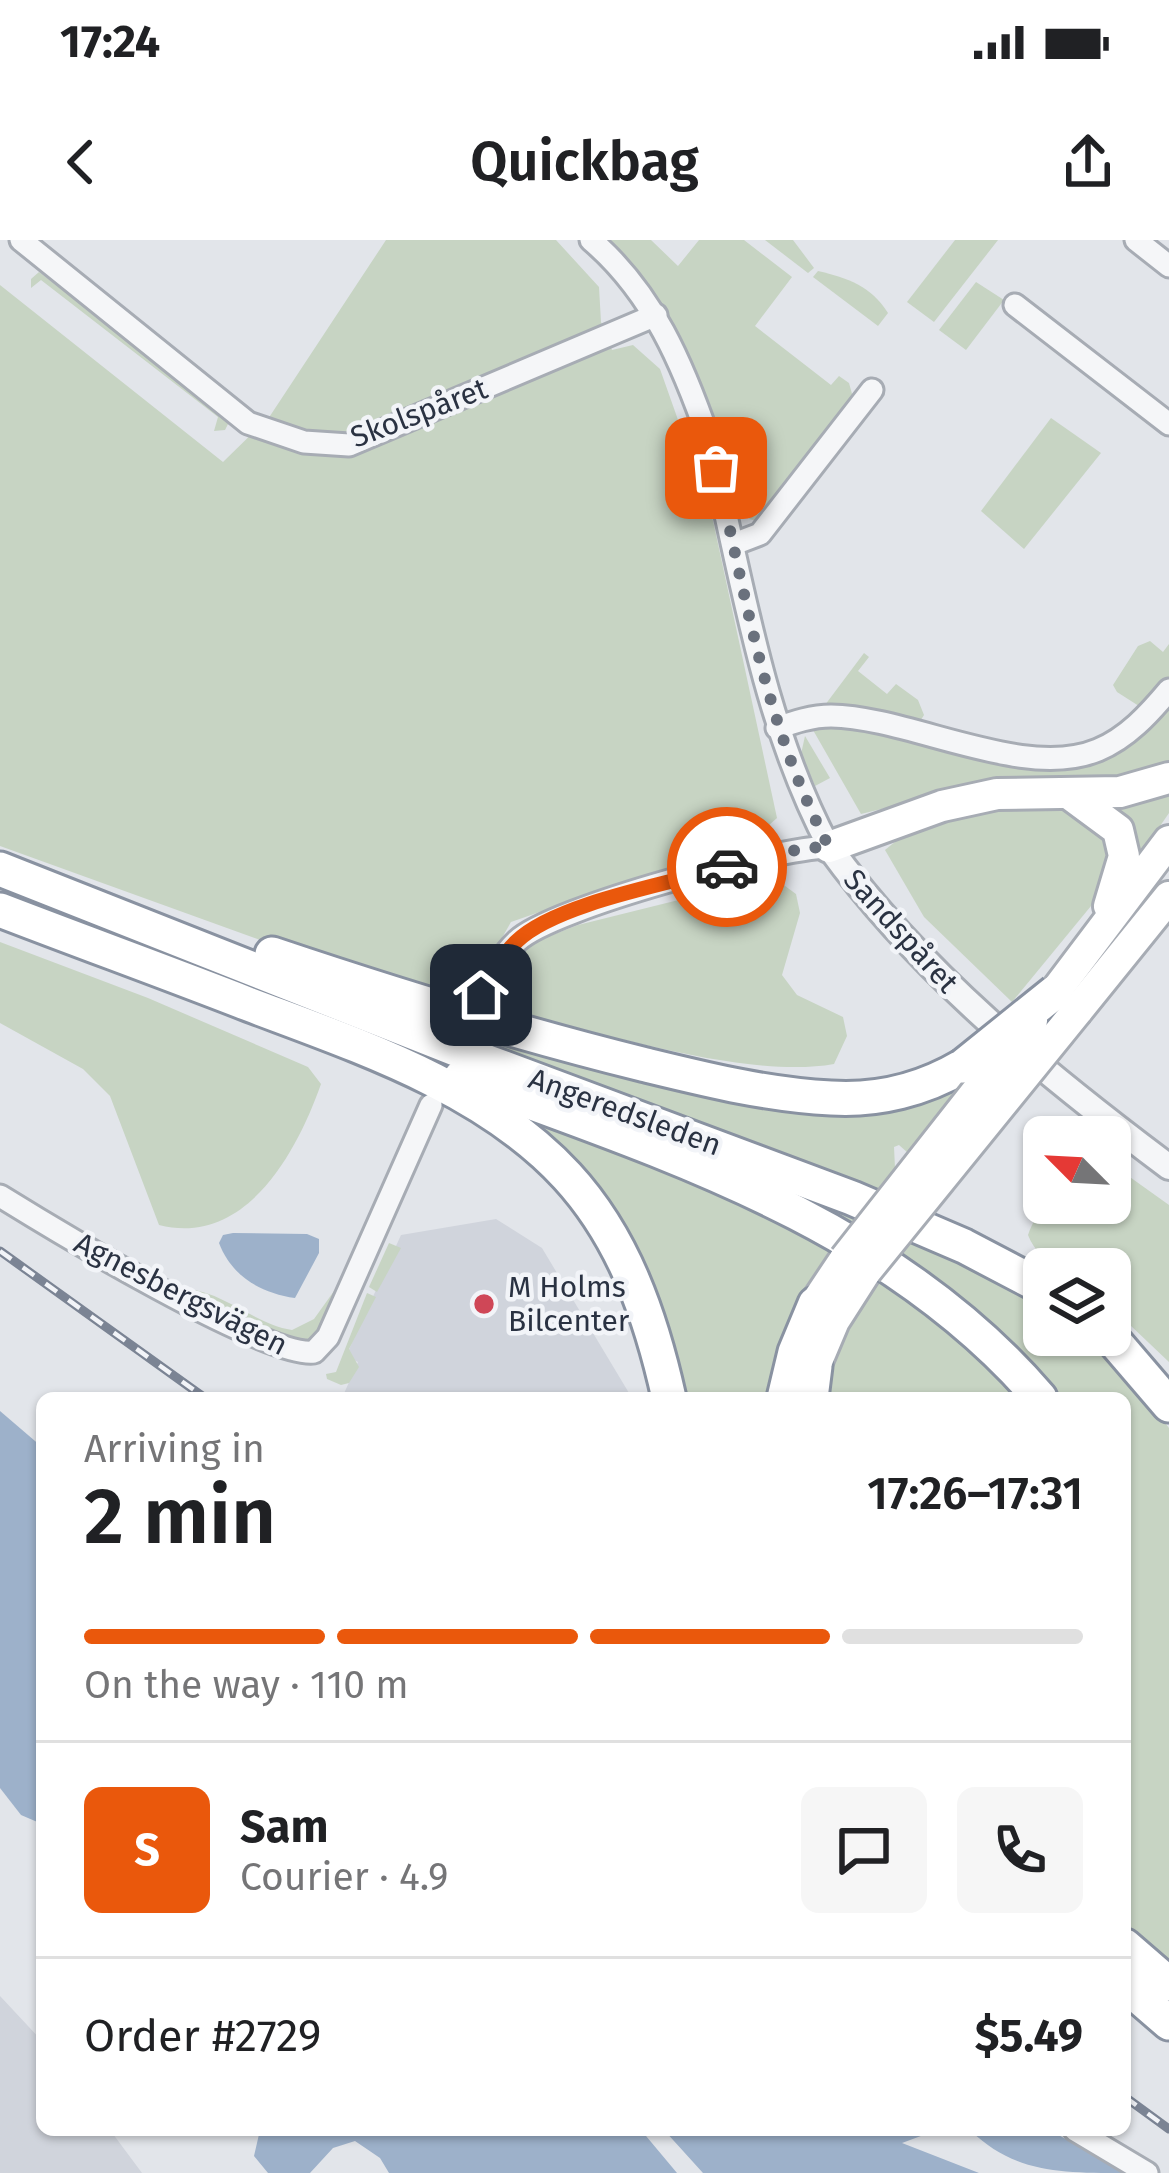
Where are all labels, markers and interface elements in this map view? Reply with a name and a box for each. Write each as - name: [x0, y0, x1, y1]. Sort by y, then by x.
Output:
- text: 17:24: [60, 15, 160, 69]
- icon: back: [48, 129, 114, 195]
- icon: share: [1055, 129, 1121, 195]
- text: Quickbag: [470, 130, 699, 194]
- street label: Skolspåret: [346, 370, 493, 456]
- pin: [665, 417, 767, 519]
- icon: bag: [683, 435, 749, 501]
- courier: [667, 807, 787, 927]
- icon: car: [694, 834, 760, 900]
- street label: Sandspåret: [836, 862, 966, 1000]
- pin: [430, 944, 532, 1046]
- icon: home: [448, 962, 514, 1028]
- street label: Angeredsleden: [524, 1061, 726, 1163]
- north arrow: [1023, 1116, 1131, 1224]
- map controls: [1023, 1116, 1131, 1356]
- street label: Agnesbergsvägen: [68, 1225, 294, 1363]
- button: layers: [1023, 1248, 1131, 1356]
- place label: M Holms Bilcenter: [508, 1269, 630, 1339]
- marker: M Holms Bilcenter: [471, 1291, 497, 1317]
- text: Arriving in: [84, 1426, 265, 1472]
- text: 17:26–17:31: [867, 1467, 1083, 1521]
- text: 2 min: [84, 1470, 276, 1564]
- text: On the way · 110 m: [84, 1662, 409, 1708]
- button: chat: [801, 1787, 927, 1913]
- button: phone: [957, 1787, 1083, 1913]
- text: Sam: [240, 1800, 328, 1854]
- text: S: [134, 1823, 160, 1877]
- text: Courier · 4.9: [240, 1854, 449, 1900]
- text: Order #2729: [84, 2009, 321, 2063]
- text: $5.49: [975, 2009, 1083, 2063]

